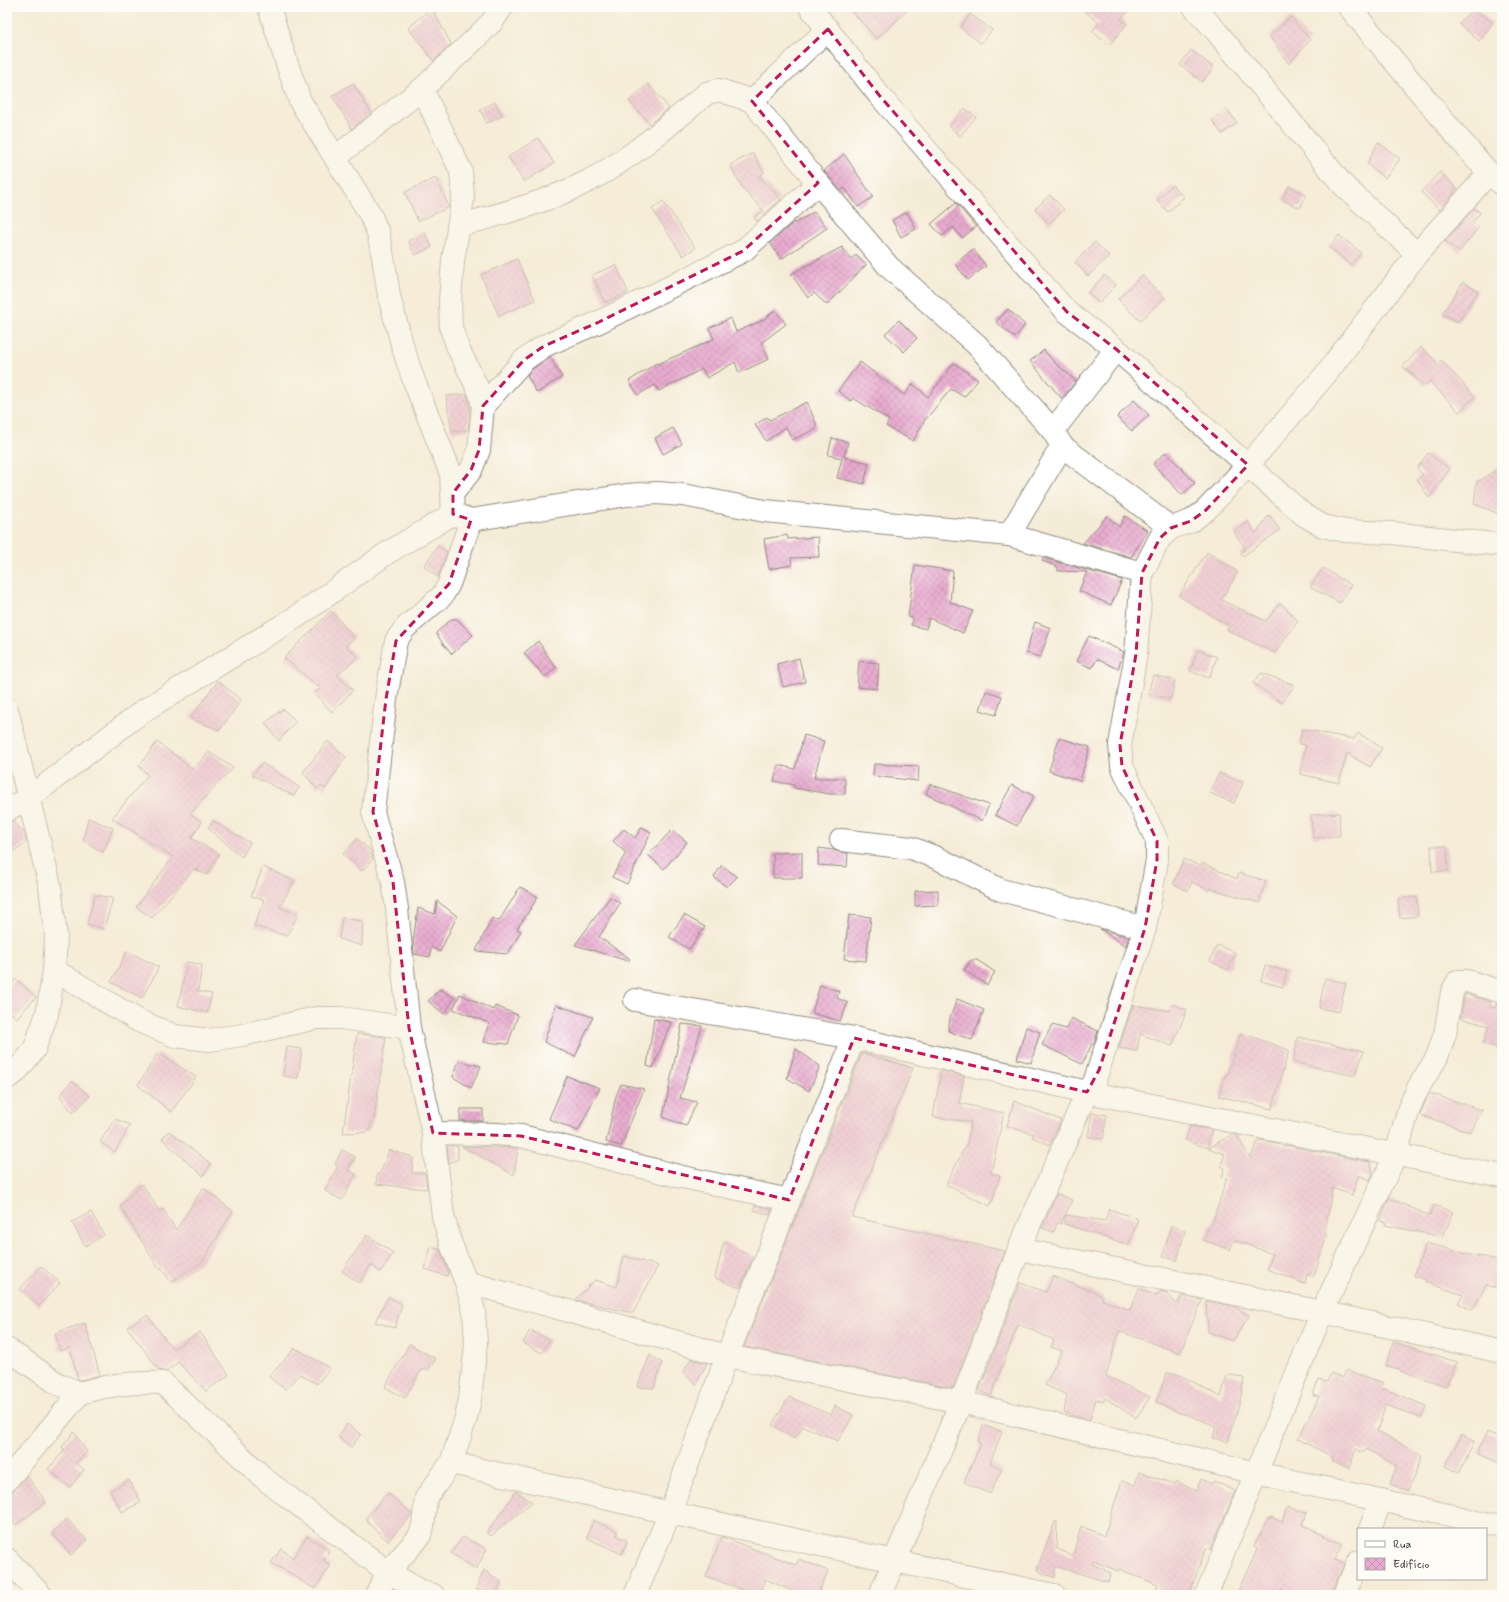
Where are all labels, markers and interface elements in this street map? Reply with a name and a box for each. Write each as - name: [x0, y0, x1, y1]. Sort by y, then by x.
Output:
- legend: [1357, 1528, 1487, 1580]
- text: Rua: [1393, 1537, 1411, 1553]
- text: Edifício: [1393, 1557, 1429, 1573]

